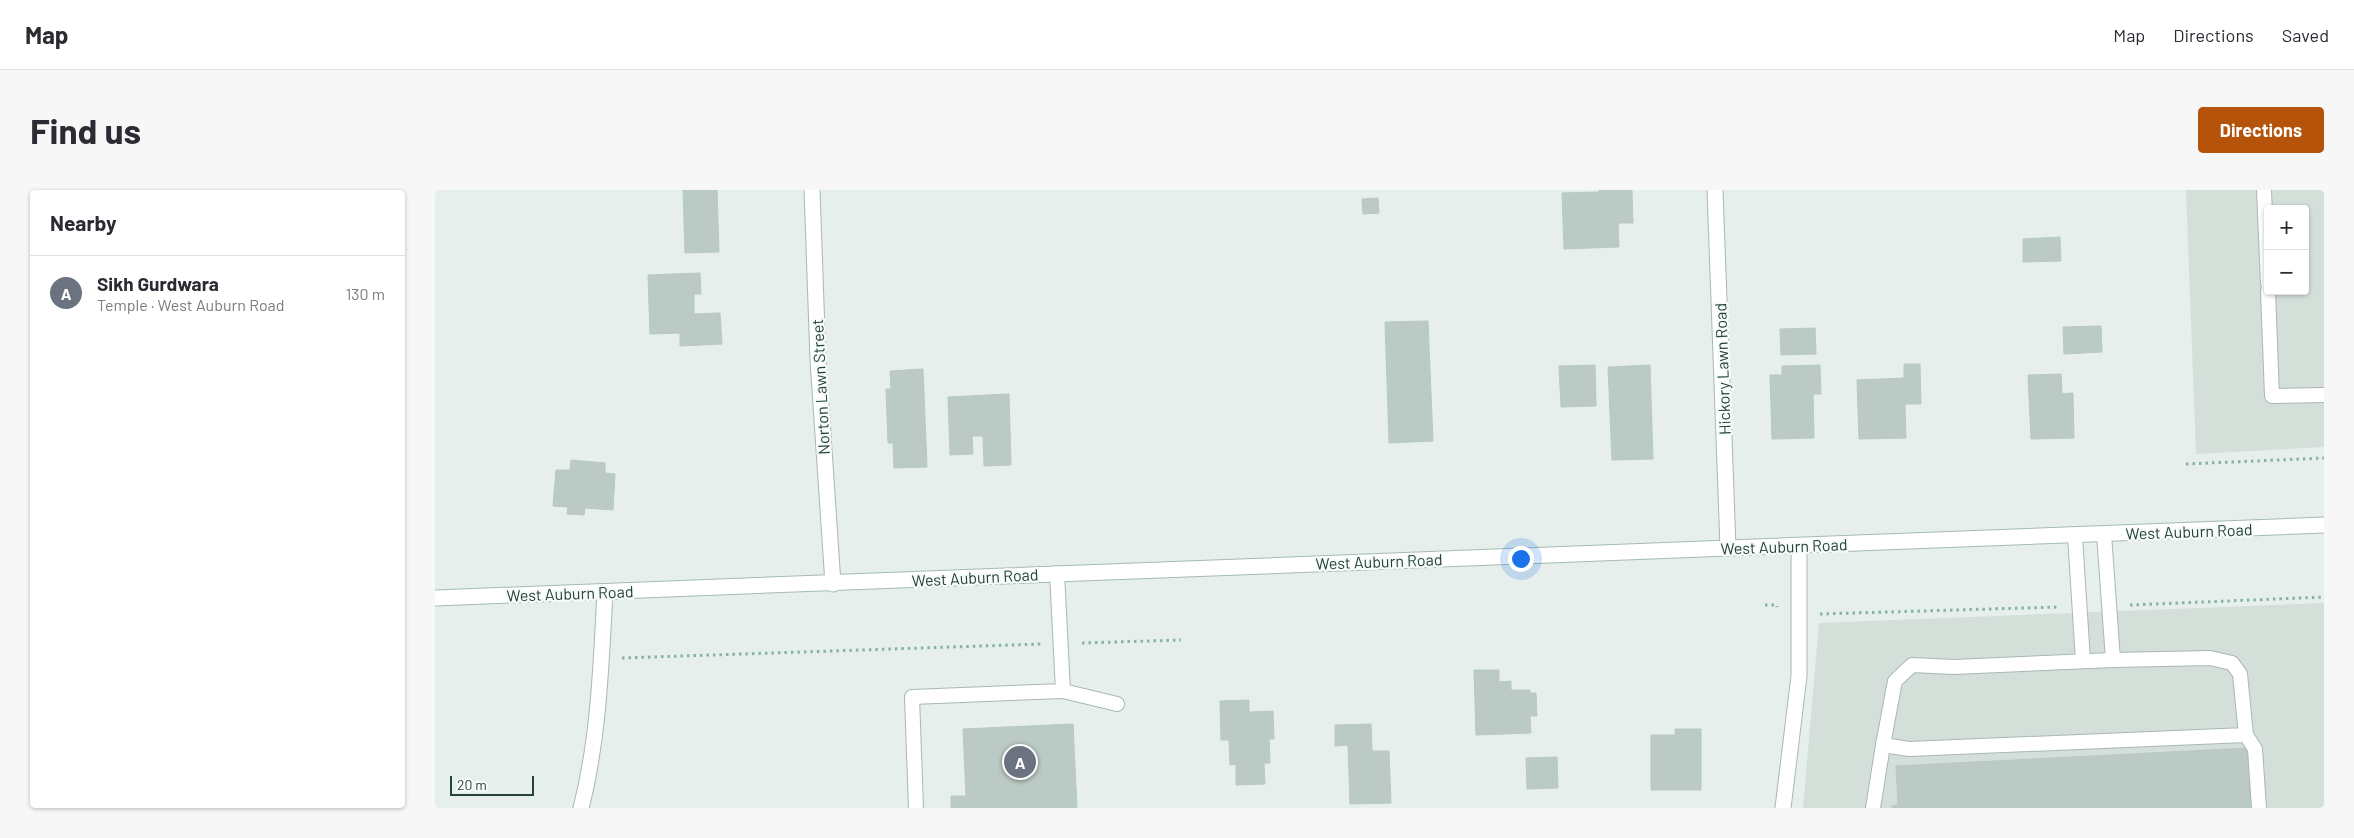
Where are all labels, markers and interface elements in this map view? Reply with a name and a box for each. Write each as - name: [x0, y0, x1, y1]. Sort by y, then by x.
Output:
- text: Map: [25, 20, 68, 49]
- text: Map: [2113, 24, 2145, 46]
- text: Directions: [2173, 24, 2254, 46]
- text: Saved: [2282, 24, 2329, 46]
- button: Directions: [2198, 107, 2324, 153]
- text: Find us: [30, 109, 141, 151]
- map controls: [2264, 205, 2309, 295]
- button: +: [2264, 205, 2309, 250]
- text: Nearby: [50, 210, 116, 235]
- button: −: [2264, 250, 2309, 295]
- text: Sikh Gurdwara: [97, 272, 219, 295]
- text: A: [61, 284, 71, 303]
- text: 130 m: [346, 284, 385, 303]
- text: Temple · West Auburn Road: [97, 295, 285, 314]
- street label: Hickory Lawn Road: [1710, 303, 1734, 435]
- street label: Norton Lawn Street: [807, 319, 833, 455]
- street label: West Auburn Road: [2125, 519, 2253, 543]
- street label: West Auburn Road: [1720, 534, 1848, 558]
- your location: [1508, 546, 1534, 572]
- street label: West Auburn Road: [1315, 549, 1443, 573]
- street label: West Auburn Road: [911, 564, 1039, 590]
- street label: West Auburn Road: [506, 581, 634, 605]
- pin: A: [1004, 743, 1036, 781]
- scale bar: [450, 773, 534, 796]
- text: 20 m: [457, 776, 487, 793]

